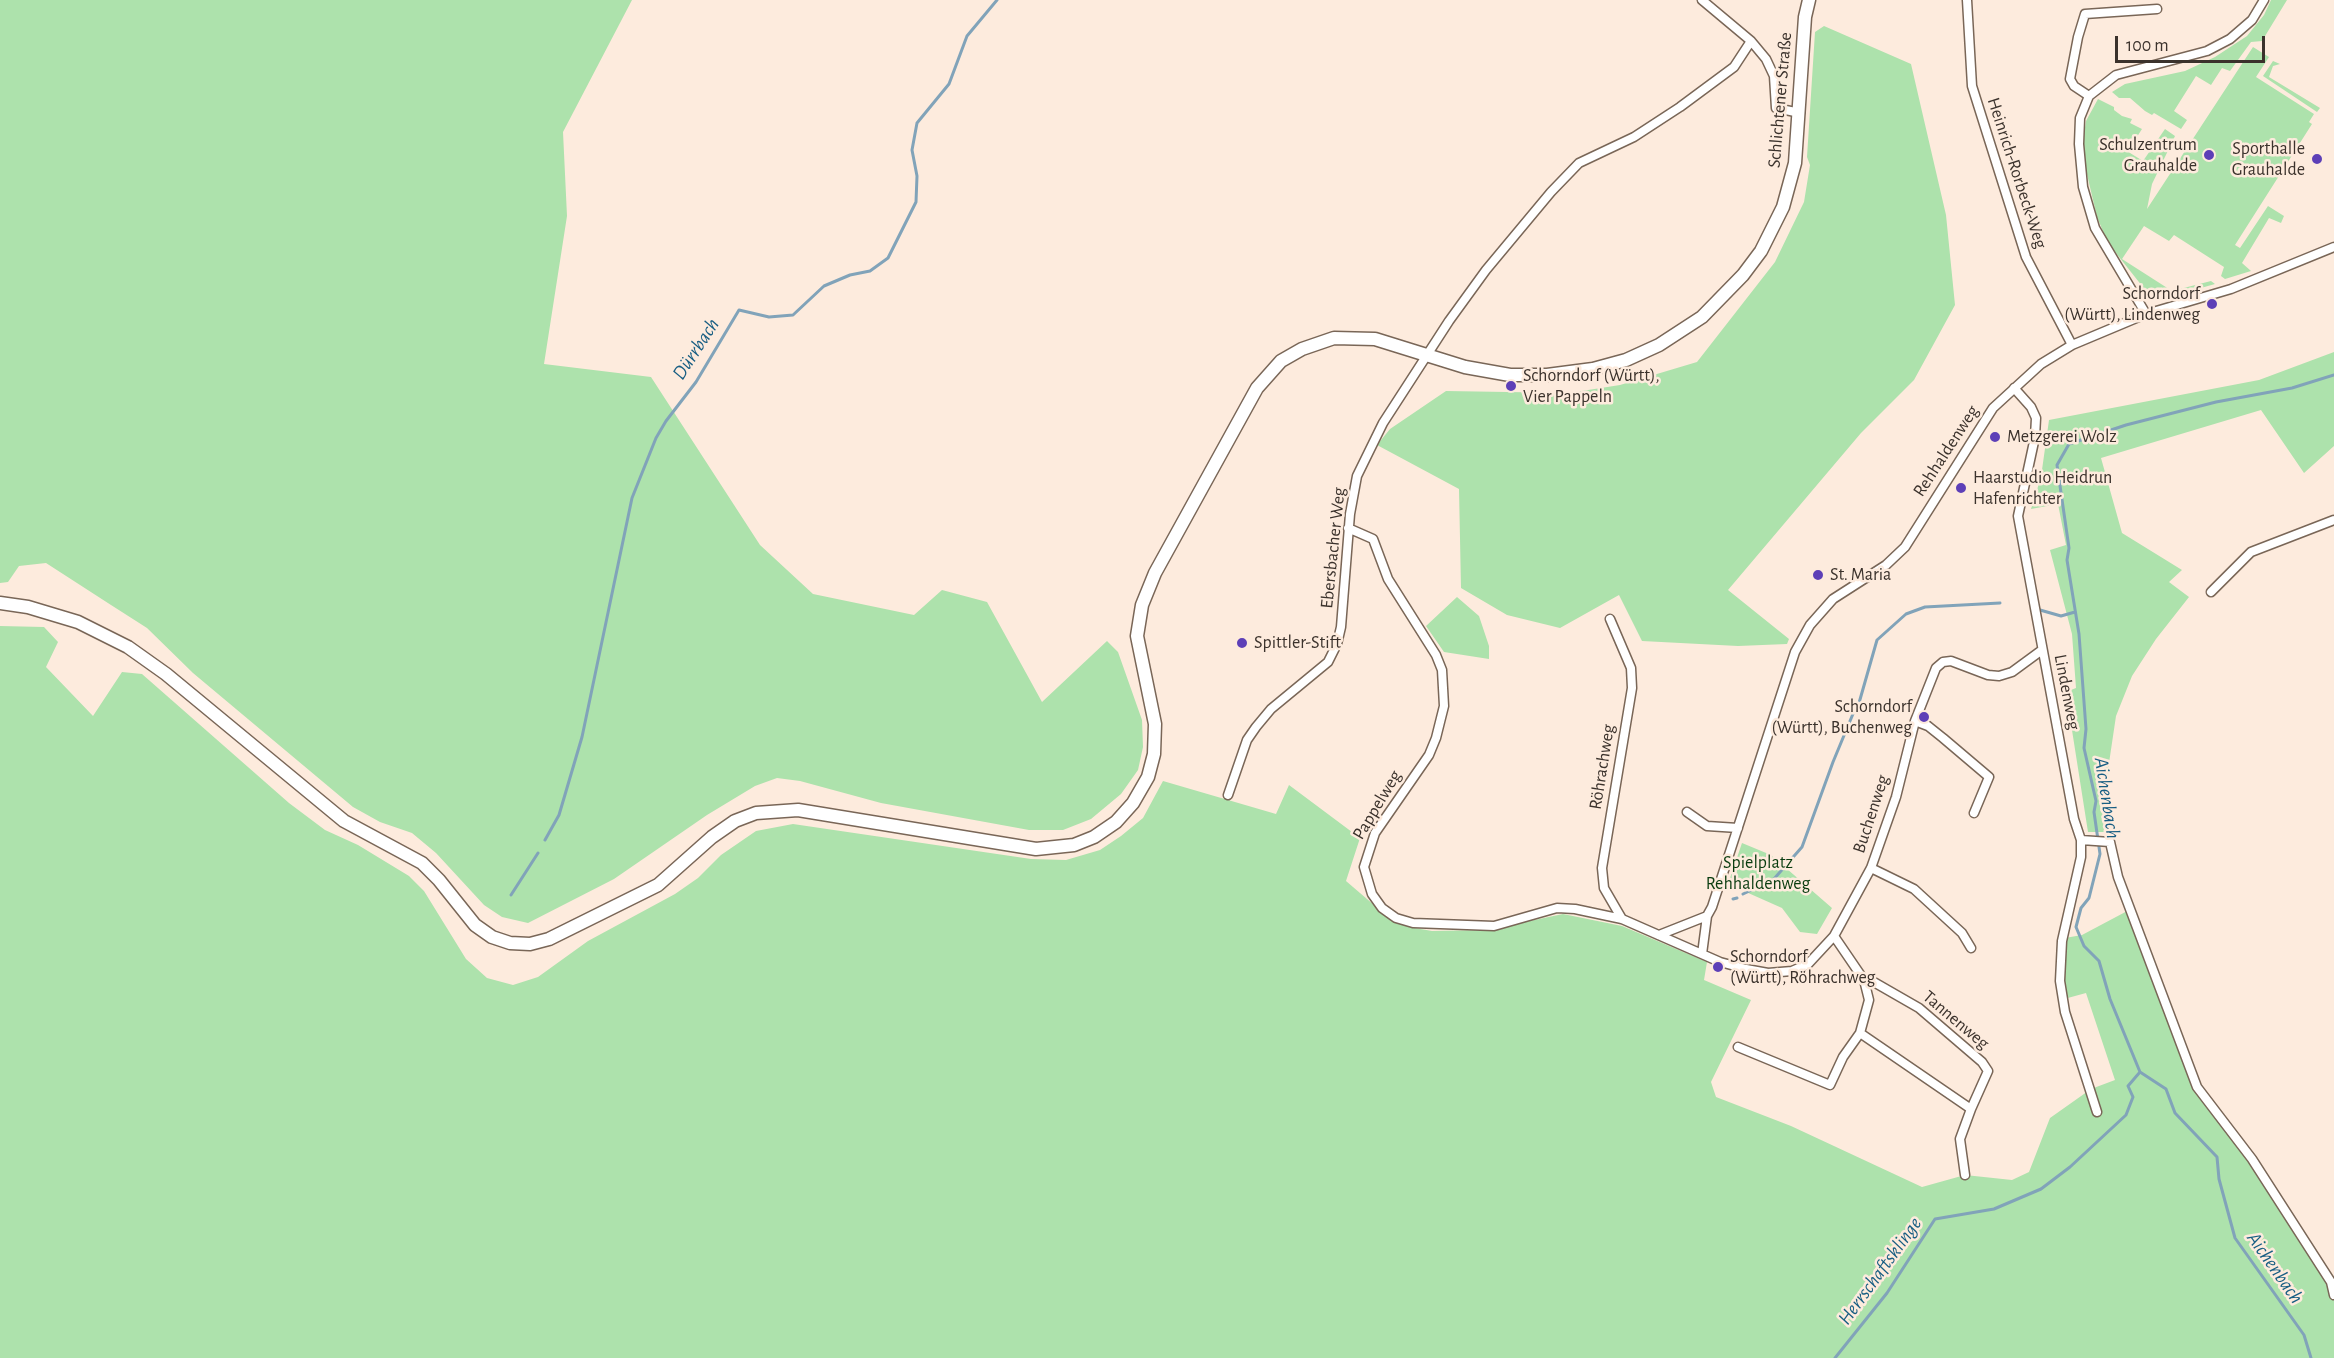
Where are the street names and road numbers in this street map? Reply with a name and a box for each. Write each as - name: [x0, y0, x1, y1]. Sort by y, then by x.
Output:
- street label: Schlichtener Straße: [1763, 31, 1797, 169]
- street label: Heinrich-Rorbeck-Weg: [1982, 95, 2052, 251]
- street label: Rehhaldenweg: [1908, 401, 1984, 501]
- street label: Ebersbacher Weg: [1316, 486, 1350, 610]
- street label: Lindenweg: [2049, 652, 2085, 732]
- street label: Röhrachweg: [1585, 723, 1619, 811]
- street label: Pappelweg: [1348, 766, 1406, 844]
- street label: Buchenweg: [1848, 772, 1894, 856]
- street label: Tannenweg: [1918, 986, 1994, 1054]

